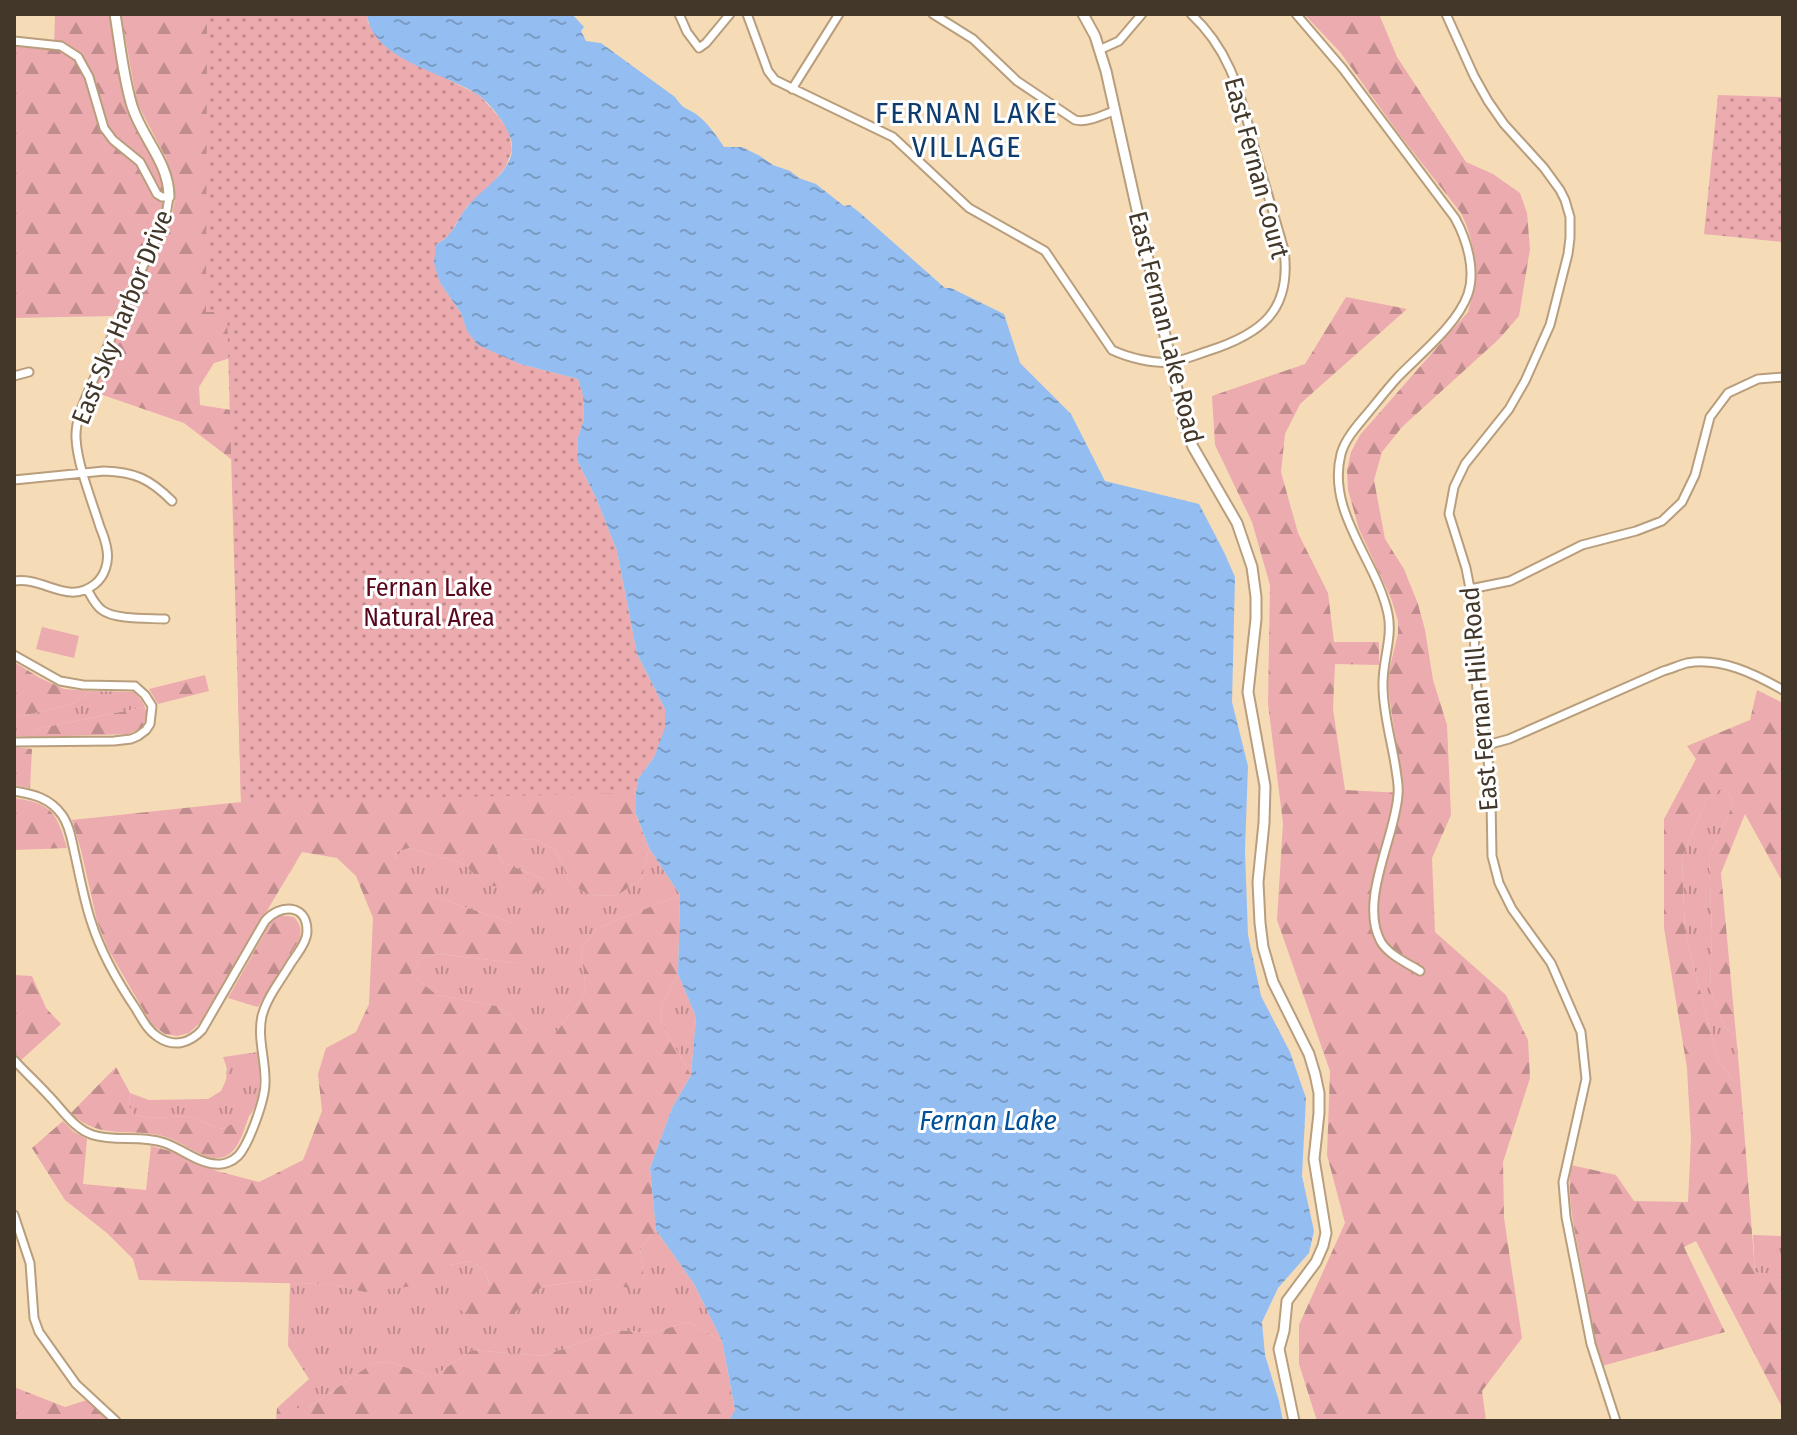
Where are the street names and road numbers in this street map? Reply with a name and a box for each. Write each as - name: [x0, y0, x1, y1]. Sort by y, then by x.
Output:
- street label: East Fernan Court: [1217, 74, 1296, 263]
- street label: East Sky Harbor Drive: [65, 206, 180, 429]
- street label: East Fernan Lake Road: [1122, 208, 1209, 446]
- street label: East Fernan Hill Road: [1454, 586, 1505, 812]

